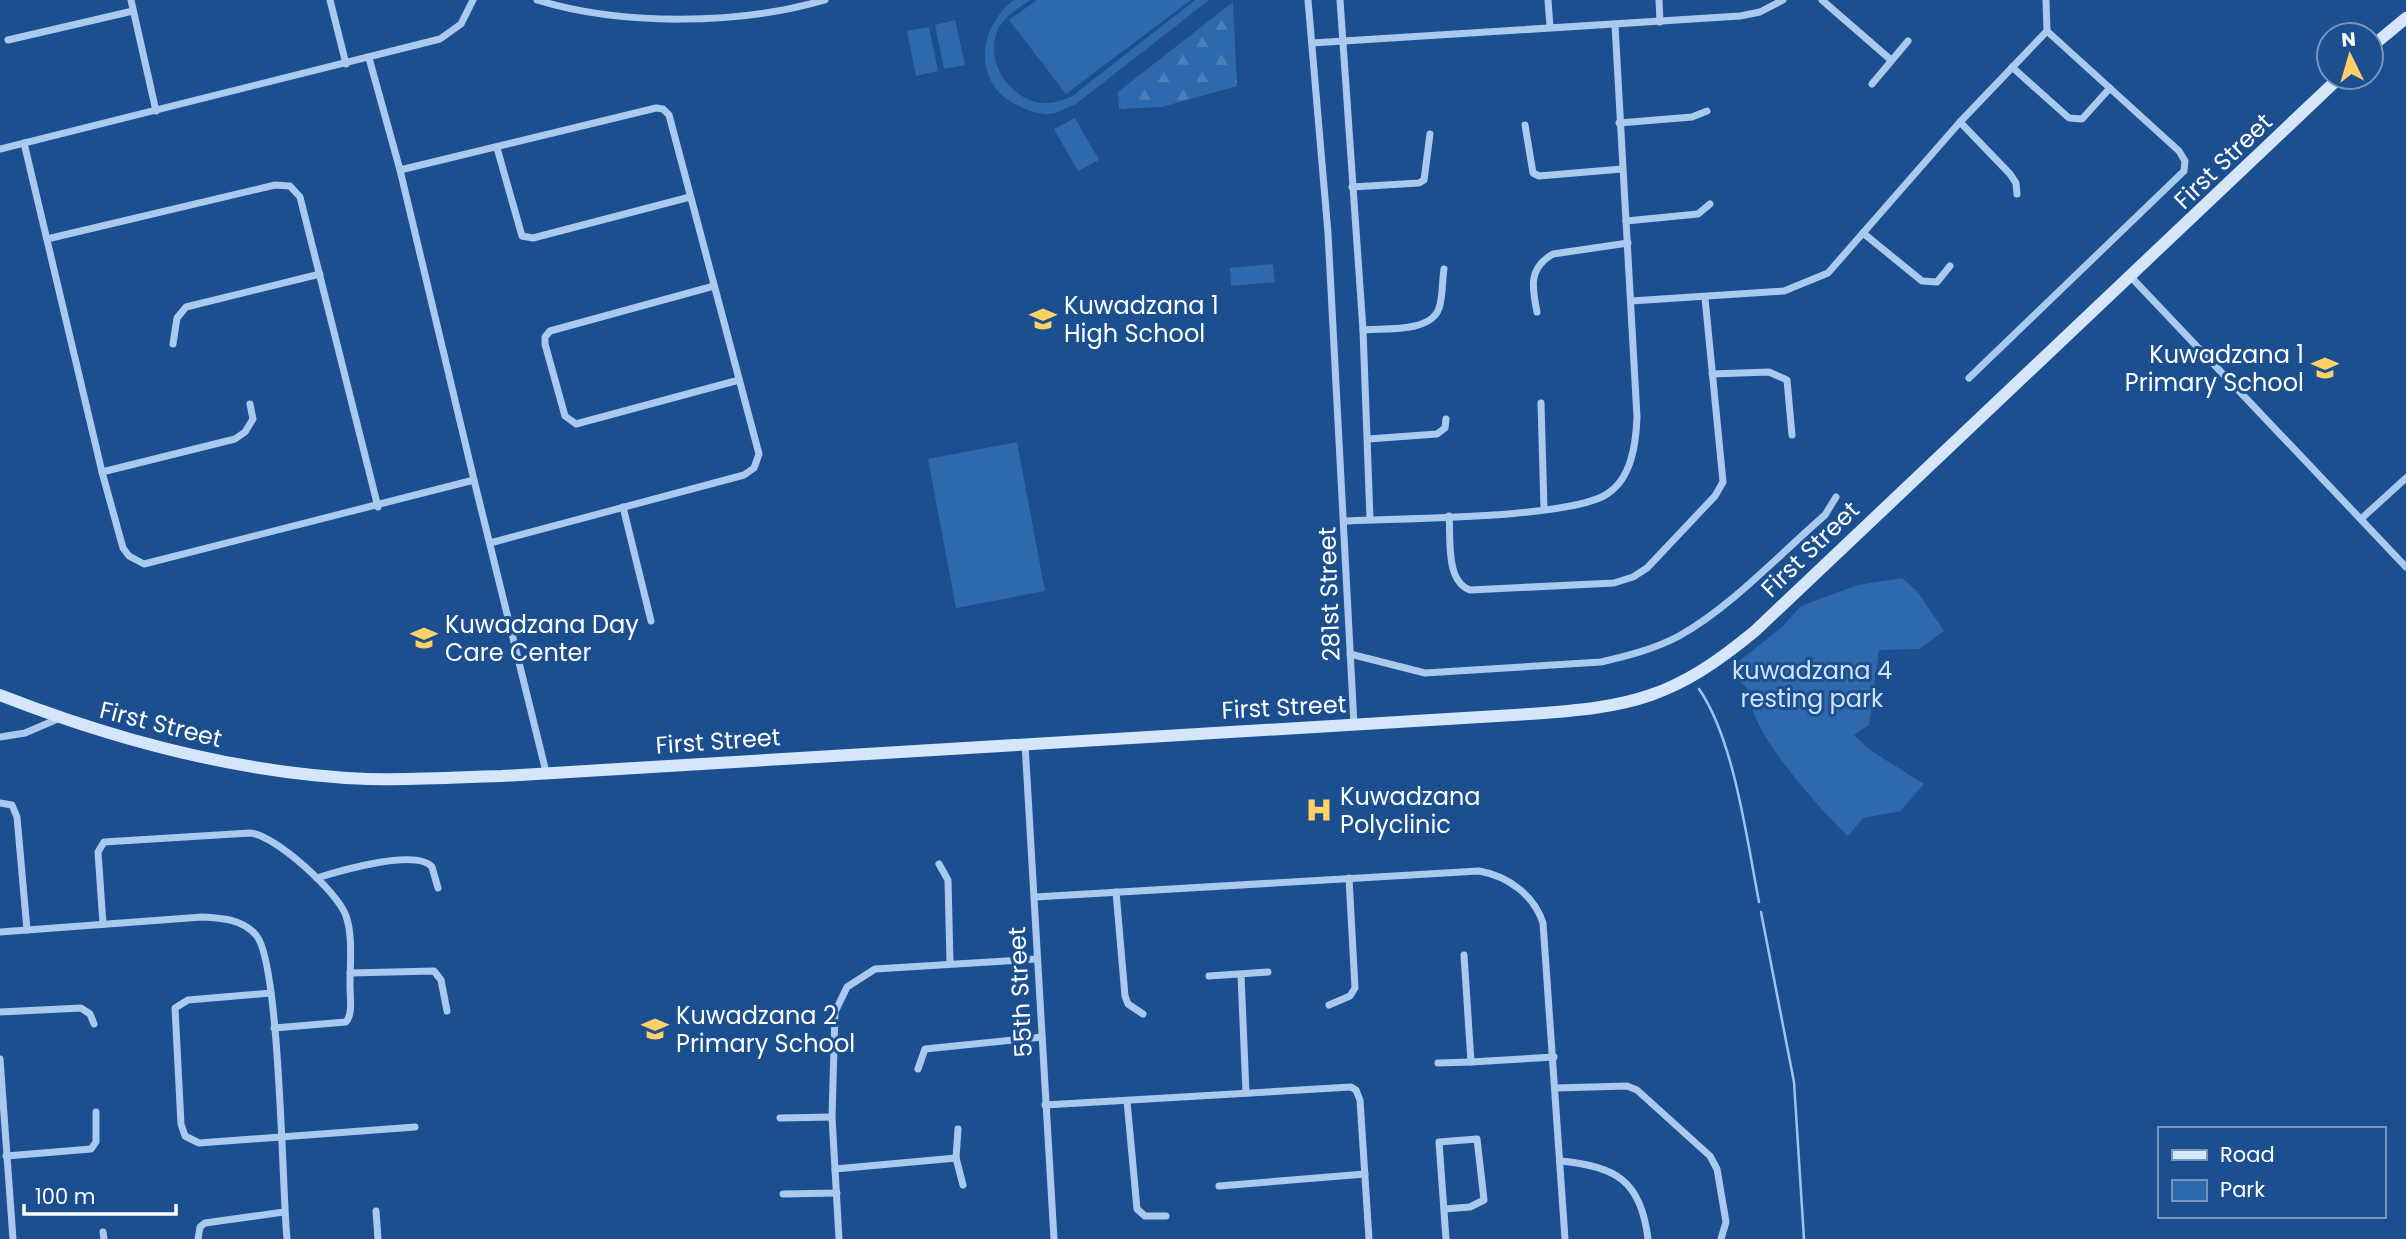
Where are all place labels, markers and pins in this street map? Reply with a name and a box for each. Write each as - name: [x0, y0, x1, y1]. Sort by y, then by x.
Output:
- place label: Kuwadzana 1 High School: [1064, 289, 1219, 350]
- school or university icon: Kuwadzana 1 High School: [1028, 304, 1058, 334]
- place label: Kuwadzana 1 Primary School: [2125, 338, 2304, 399]
- school or university icon: Kuwadzana 1 Primary School: [2310, 353, 2340, 383]
- place label: Kuwadzana Day Care Center: [445, 608, 639, 669]
- school or university icon: Kuwadzana Day Care Center: [409, 623, 439, 653]
- place label: Kuwadzana Polyclinic: [1340, 780, 1481, 841]
- hospital icon: Kuwadzana Polyclinic: [1304, 795, 1334, 825]
- place label: Kuwadzana 2 Primary School: [676, 999, 855, 1060]
- school or university icon: Kuwadzana 2 Primary School: [640, 1014, 670, 1044]

